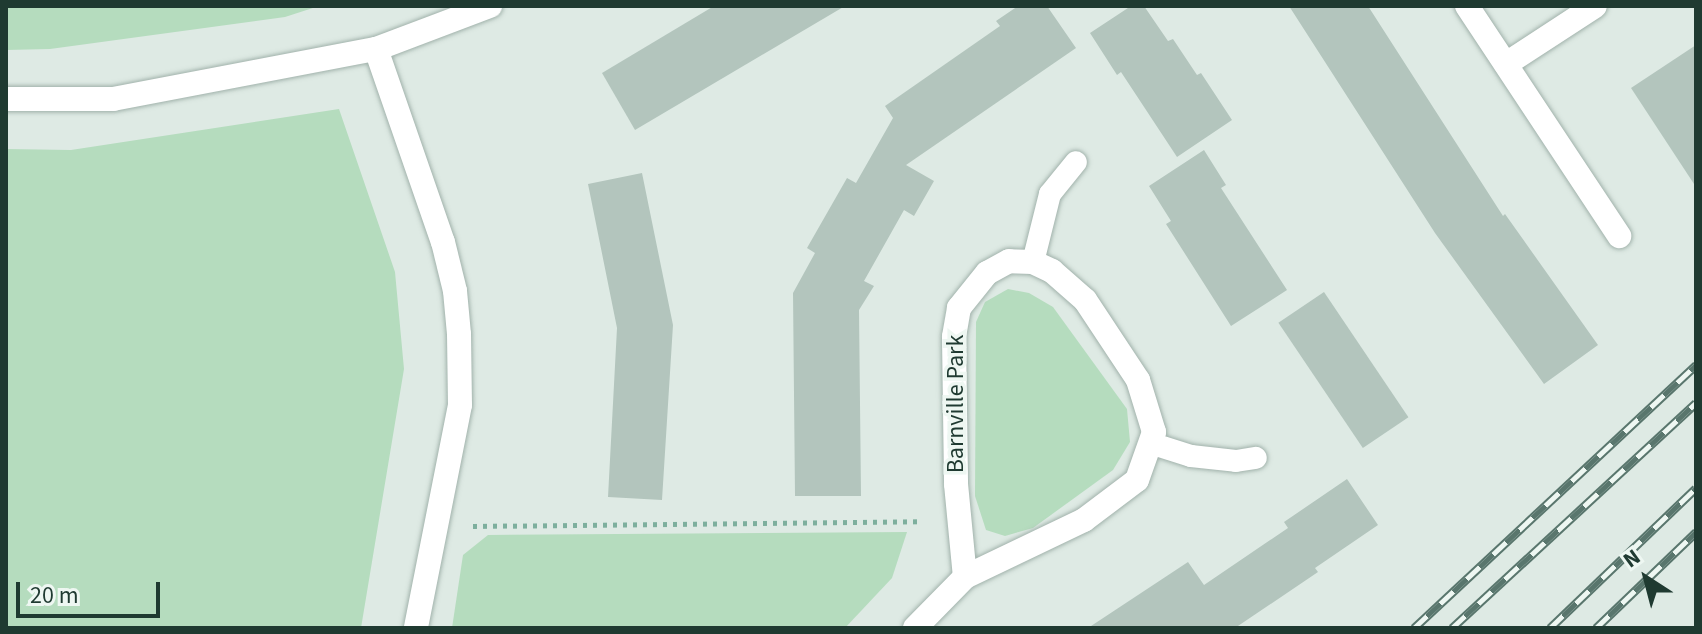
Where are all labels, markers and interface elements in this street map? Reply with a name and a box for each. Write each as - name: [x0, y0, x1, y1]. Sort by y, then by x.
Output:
- street label: Barnville Park: [942, 335, 970, 473]
- north arrow: [1606, 538, 1686, 618]
- text: N: [1617, 541, 1647, 576]
- scale bar: [20, 566, 164, 616]
- text: 20 m: [30, 578, 79, 613]

